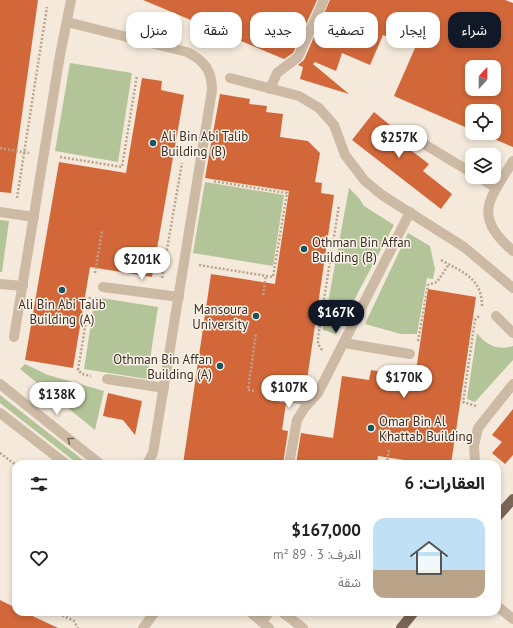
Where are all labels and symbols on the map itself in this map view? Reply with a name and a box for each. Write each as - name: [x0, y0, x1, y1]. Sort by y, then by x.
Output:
- north arrow: [465, 60, 501, 96]
- pin: $257K: [371, 125, 427, 159]
- place label: Ali Bin Abi Talib Building (B): [161, 128, 248, 160]
- marker: Ali Bin Abi Talib Building (B): [148, 138, 158, 148]
- place label: Othman Bin Affan Building (B): [312, 234, 411, 266]
- marker: Othman Bin Affan Building (B): [299, 244, 309, 254]
- pin: $201K: [114, 247, 170, 281]
- marker: Ali Bin Abi Talib Building (A): [57, 285, 67, 295]
- place label: Ali Bin Abi Talib Building (A): [18, 296, 106, 328]
- pin: $167K: [308, 300, 364, 334]
- place label: Mansoura University: [192, 301, 248, 333]
- marker: Mansoura University: [251, 311, 261, 321]
- place label: Othman Bin Affan Building (A): [113, 351, 212, 383]
- marker: Othman Bin Affan Building (A): [215, 361, 225, 371]
- pin: $170K: [376, 365, 432, 399]
- pin: $107K: [261, 375, 317, 409]
- pin: $138K: [29, 382, 85, 416]
- place label: Omar Bin Al Khattab Building: [379, 413, 473, 445]
- marker: Omar Bin Al Khattab Building: [366, 423, 376, 433]
- one-way arrow: [67, 437, 74, 444]

